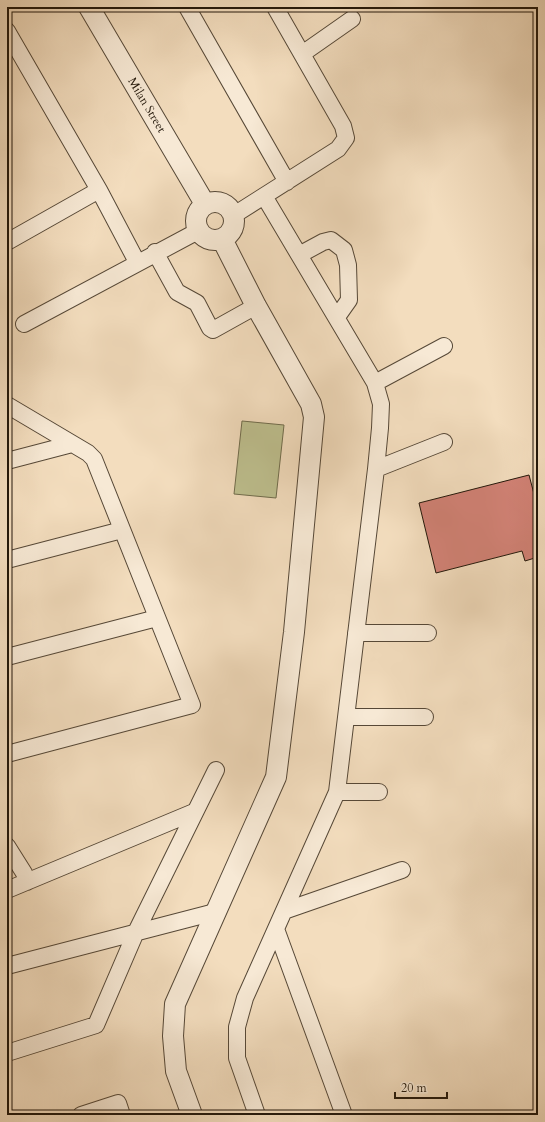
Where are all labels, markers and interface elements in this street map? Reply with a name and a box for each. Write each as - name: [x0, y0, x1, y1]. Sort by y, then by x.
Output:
- street label: Milan Street: [124, 74, 170, 136]
- scale bar: [395, 1074, 447, 1100]
- text: 20 m: [401, 1080, 428, 1096]

